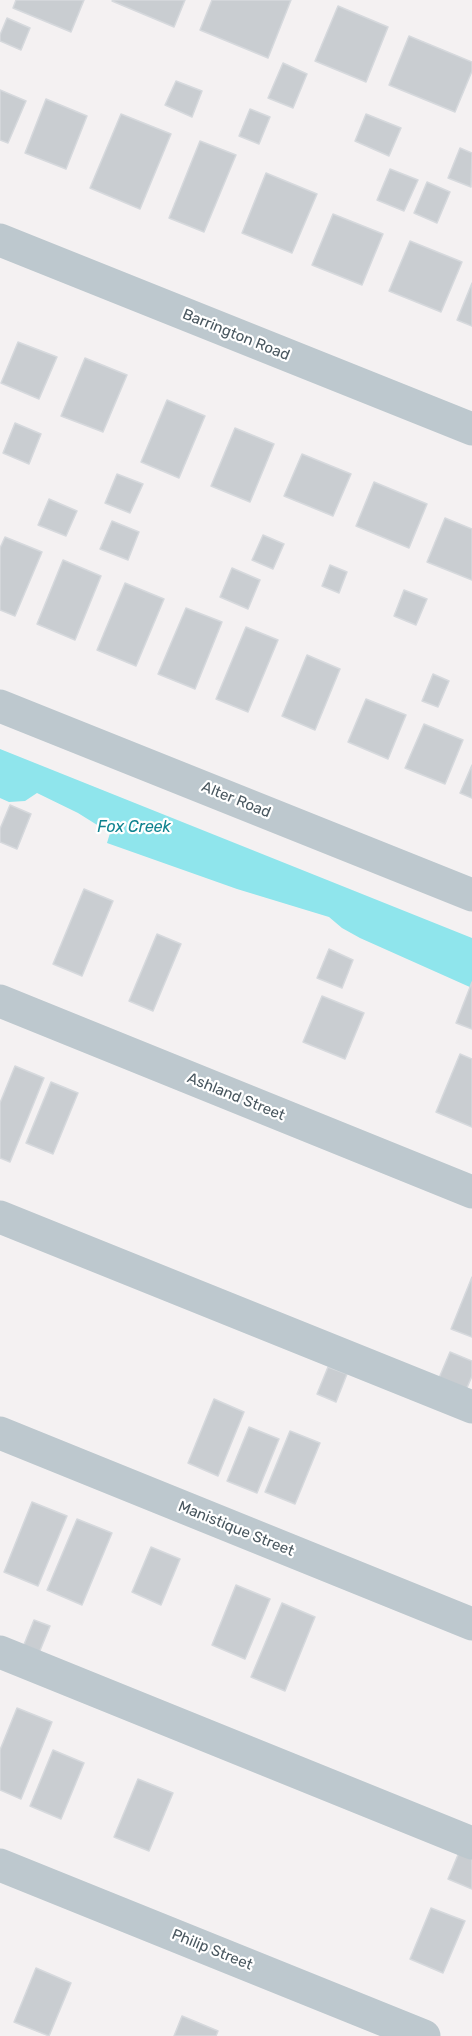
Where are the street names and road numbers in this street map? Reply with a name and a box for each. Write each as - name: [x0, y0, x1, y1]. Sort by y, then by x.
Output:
- street label: Barrington Road: [180, 305, 292, 365]
- street label: Alter Road: [199, 778, 273, 822]
- street label: Ashland Street: [185, 1069, 287, 1125]
- street label: Manistique Street: [175, 1498, 297, 1560]
- street label: Philip Street: [169, 1926, 255, 1974]

